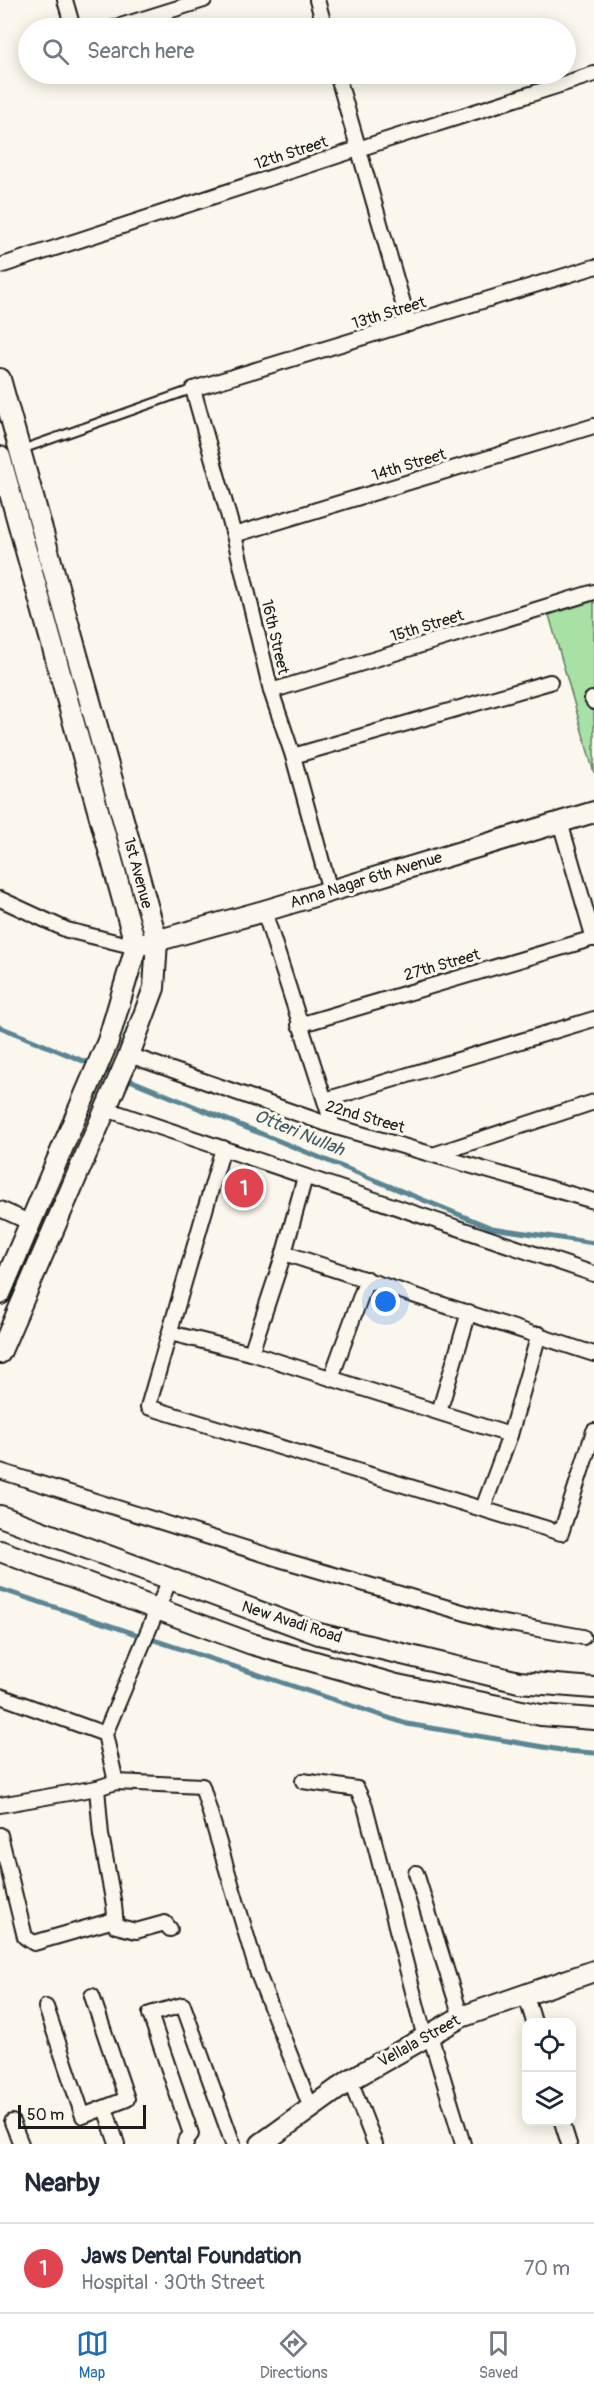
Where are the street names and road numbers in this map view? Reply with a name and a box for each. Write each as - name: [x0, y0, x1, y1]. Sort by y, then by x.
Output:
- street label: 12th Street: [252, 132, 331, 174]
- street label: 13th Street: [350, 292, 429, 334]
- street label: 14th Street: [370, 444, 449, 486]
- street label: 16th Street: [257, 598, 293, 677]
- street label: 15th Street: [388, 605, 467, 647]
- street label: 1st Avenue: [119, 835, 157, 911]
- street label: Anna Nagar 6th Avenue: [287, 847, 445, 913]
- street label: 27th Street: [402, 944, 483, 985]
- street label: 22nd Street: [323, 1096, 408, 1138]
- street label: New Avadi Road: [239, 1596, 345, 1648]
- street label: Vellala Street: [375, 2010, 464, 2072]

